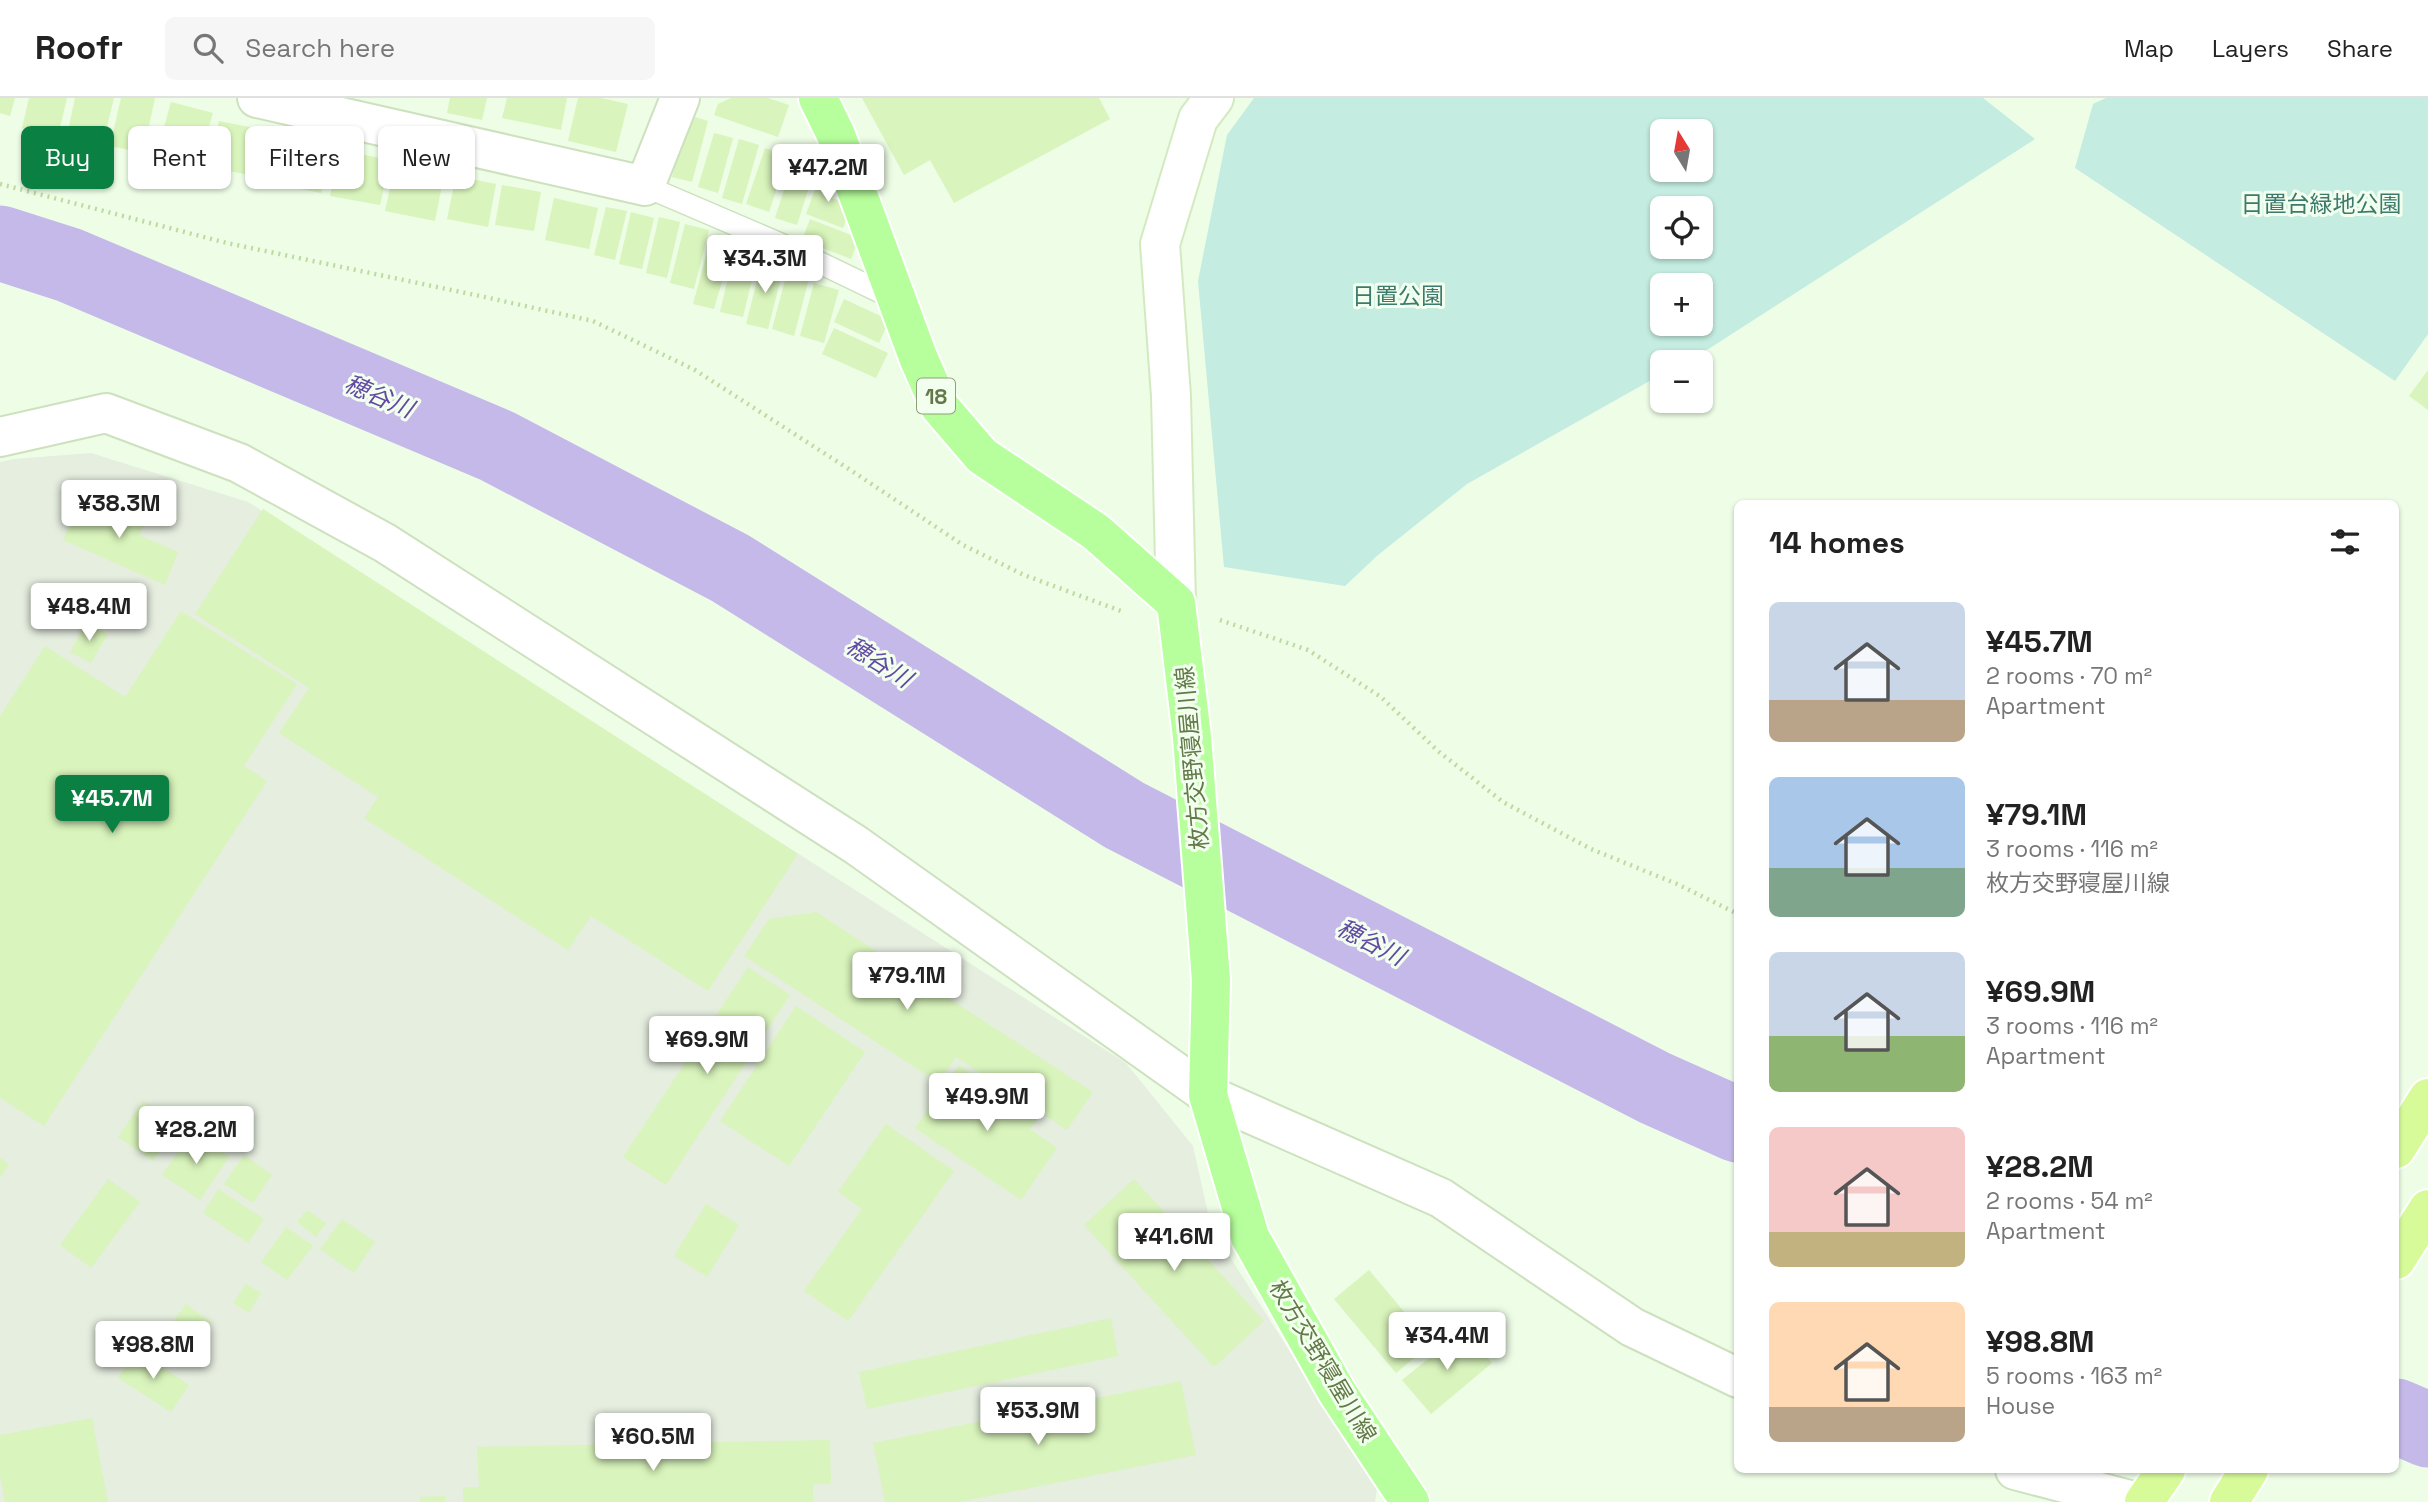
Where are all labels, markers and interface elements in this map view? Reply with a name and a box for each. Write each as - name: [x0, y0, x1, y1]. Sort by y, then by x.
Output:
- search box: [165, 17, 655, 80]
- text: Roofr: [35, 27, 123, 69]
- icon: search: [189, 29, 227, 67]
- text: Search here: [245, 31, 395, 65]
- text: Map: [2124, 33, 2174, 64]
- text: Layers: [2212, 33, 2289, 64]
- text: Share: [2327, 33, 2393, 64]
- north arrow: [1650, 119, 1713, 182]
- map controls: [1650, 119, 1713, 413]
- chip: Buy: [21, 126, 114, 189]
- chip: Rent: [128, 126, 231, 189]
- chip: Filters: [245, 126, 364, 189]
- chip: New: [378, 126, 475, 189]
- pin: ¥47.2M: [771, 144, 885, 204]
- text: ¥47.2M: [788, 152, 868, 182]
- park label: 日置台緑地公園: [2241, 189, 2402, 219]
- button: locate: [1650, 196, 1713, 259]
- pin: ¥34.3M: [708, 236, 822, 295]
- text: ¥34.3M: [723, 243, 807, 273]
- button: +: [1650, 273, 1713, 336]
- park label: 日置公園: [1352, 281, 1444, 311]
- button: −: [1650, 350, 1713, 413]
- water label: 穂谷川: [340, 368, 421, 426]
- road number: 18: [917, 378, 955, 414]
- pin: ¥38.3M: [62, 480, 176, 540]
- text: ¥38.3M: [77, 488, 161, 518]
- text: 14 homes: [1769, 523, 1905, 562]
- icon: filters: [2326, 523, 2364, 561]
- pin: ¥48.4M: [32, 584, 146, 643]
- text: ¥48.4M: [47, 591, 131, 621]
- text: ¥45.7M: [1986, 622, 2093, 661]
- water label: 穂谷川: [840, 630, 920, 696]
- icon: home: [1825, 630, 1909, 714]
- text: 2 rooms · 70 m²: [1986, 661, 2152, 691]
- street label: 枚方交野寝屋川線: [1169, 665, 1215, 851]
- text: Apartment: [1986, 691, 2106, 721]
- pin: ¥45.7M: [55, 776, 169, 835]
- text: ¥45.7M: [71, 783, 153, 813]
- text: ¥79.1M: [1986, 795, 2087, 834]
- icon: home: [1825, 805, 1909, 889]
- text: 3 rooms · 116 m²: [1986, 834, 2158, 864]
- text: 枚方交野寝屋川線: [1986, 868, 2170, 898]
- water label: 穂谷川: [1332, 912, 1413, 974]
- pin: ¥79.1M: [850, 953, 964, 1012]
- text: ¥79.1M: [868, 960, 946, 990]
- text: ¥69.9M: [1986, 972, 2095, 1011]
- icon: home: [1825, 980, 1909, 1064]
- text: 3 rooms · 116 m²: [1986, 1011, 2158, 1041]
- pin: ¥69.9M: [650, 1016, 764, 1076]
- text: ¥69.9M: [665, 1024, 749, 1054]
- text: Apartment: [1986, 1041, 2106, 1071]
- pin: ¥49.9M: [930, 1074, 1044, 1133]
- text: ¥49.9M: [945, 1081, 1029, 1111]
- pin: ¥28.2M: [139, 1107, 253, 1166]
- text: ¥28.2M: [155, 1114, 237, 1144]
- text: ¥28.2M: [1986, 1147, 2094, 1186]
- icon: home: [1825, 1155, 1909, 1239]
- text: 2 rooms · 54 m²: [1986, 1186, 2153, 1216]
- pin: ¥41.6M: [1117, 1214, 1231, 1273]
- text: Apartment: [1986, 1216, 2106, 1246]
- text: ¥41.6M: [1134, 1221, 1214, 1251]
- street label: 枚方交野寝屋川線: [1263, 1274, 1383, 1448]
- pin: ¥34.4M: [1390, 1312, 1504, 1372]
- text: ¥34.4M: [1405, 1320, 1489, 1350]
- pin: ¥98.8M: [96, 1322, 210, 1381]
- text: ¥98.8M: [1986, 1322, 2095, 1361]
- text: ¥98.8M: [111, 1329, 195, 1359]
- icon: home: [1825, 1330, 1909, 1414]
- text: 5 rooms · 163 m²: [1986, 1361, 2162, 1391]
- pin: ¥53.9M: [981, 1388, 1095, 1447]
- text: House: [1986, 1391, 2055, 1421]
- text: ¥53.9M: [996, 1395, 1080, 1425]
- pin: ¥60.5M: [596, 1414, 710, 1473]
- text: ¥60.5M: [611, 1421, 695, 1451]

